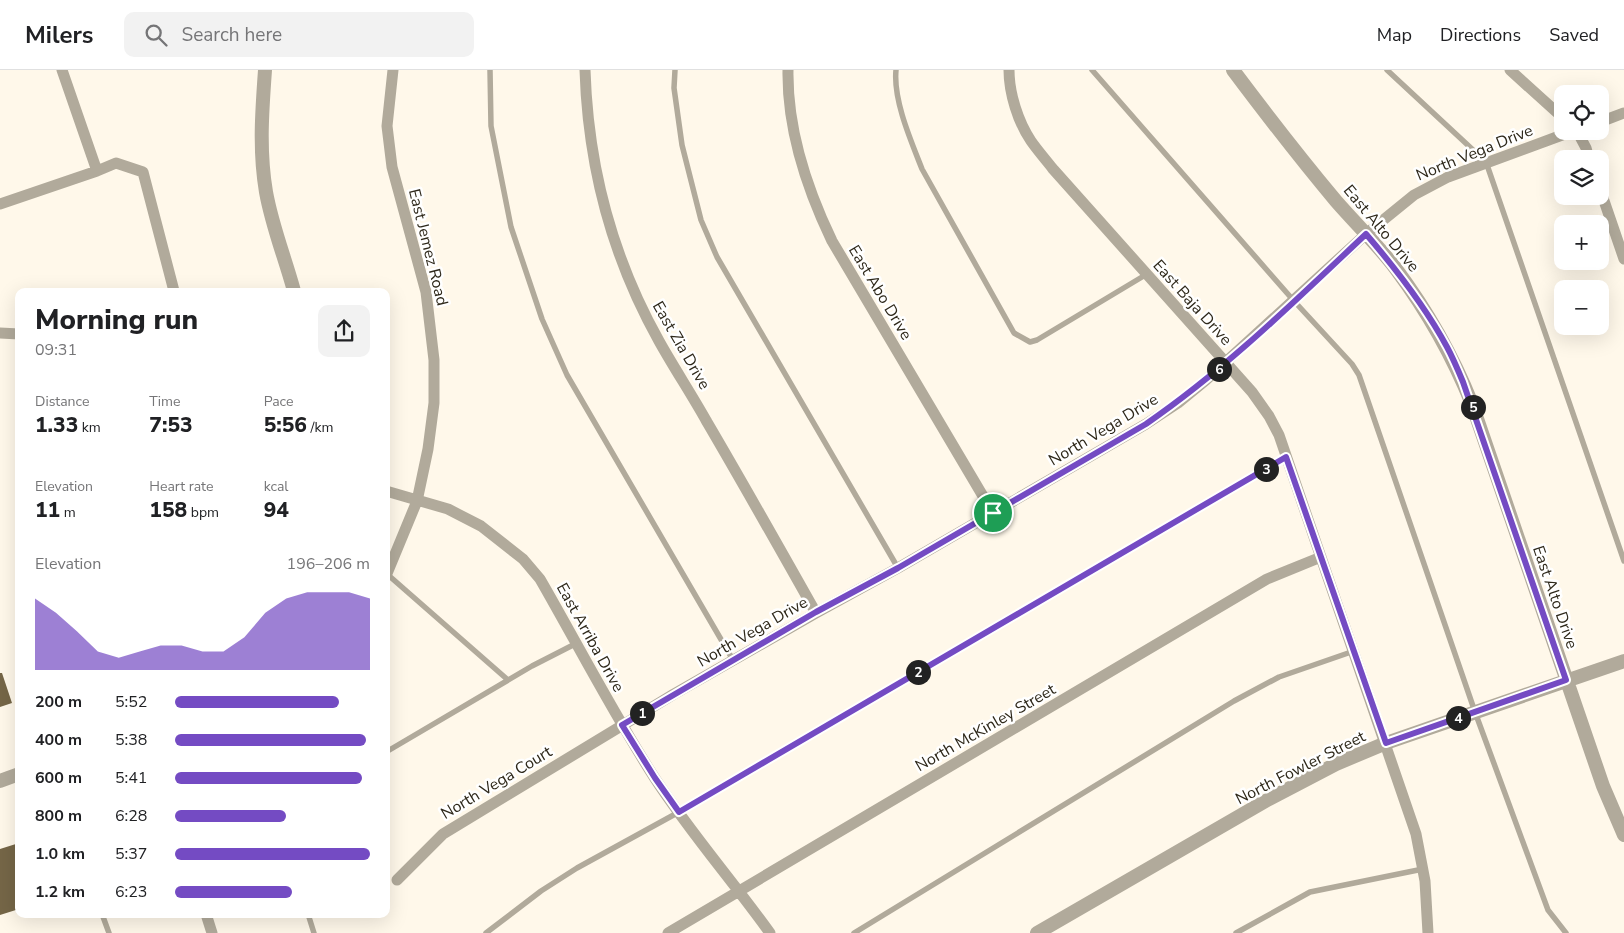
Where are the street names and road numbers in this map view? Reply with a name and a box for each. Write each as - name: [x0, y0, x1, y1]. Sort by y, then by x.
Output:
- street label: North Vega Drive: [1413, 119, 1536, 186]
- street label: East Alto Drive: [1338, 180, 1424, 277]
- street label: East Jemez Road: [403, 187, 453, 308]
- street label: East Abo Drive: [843, 241, 917, 344]
- street label: East Baja Drive: [1148, 255, 1237, 350]
- street label: East Zia Drive: [647, 297, 715, 394]
- street label: North Vega Drive: [1045, 388, 1162, 471]
- street label: East Alto Drive: [1527, 543, 1583, 652]
- street label: East Arriba Drive: [551, 579, 629, 696]
- street label: North Vega Drive: [693, 591, 812, 672]
- street label: North McKinley Street: [911, 678, 1060, 777]
- street label: North Fowler Street: [1232, 725, 1370, 810]
- street label: North Vega Court: [437, 741, 557, 825]

